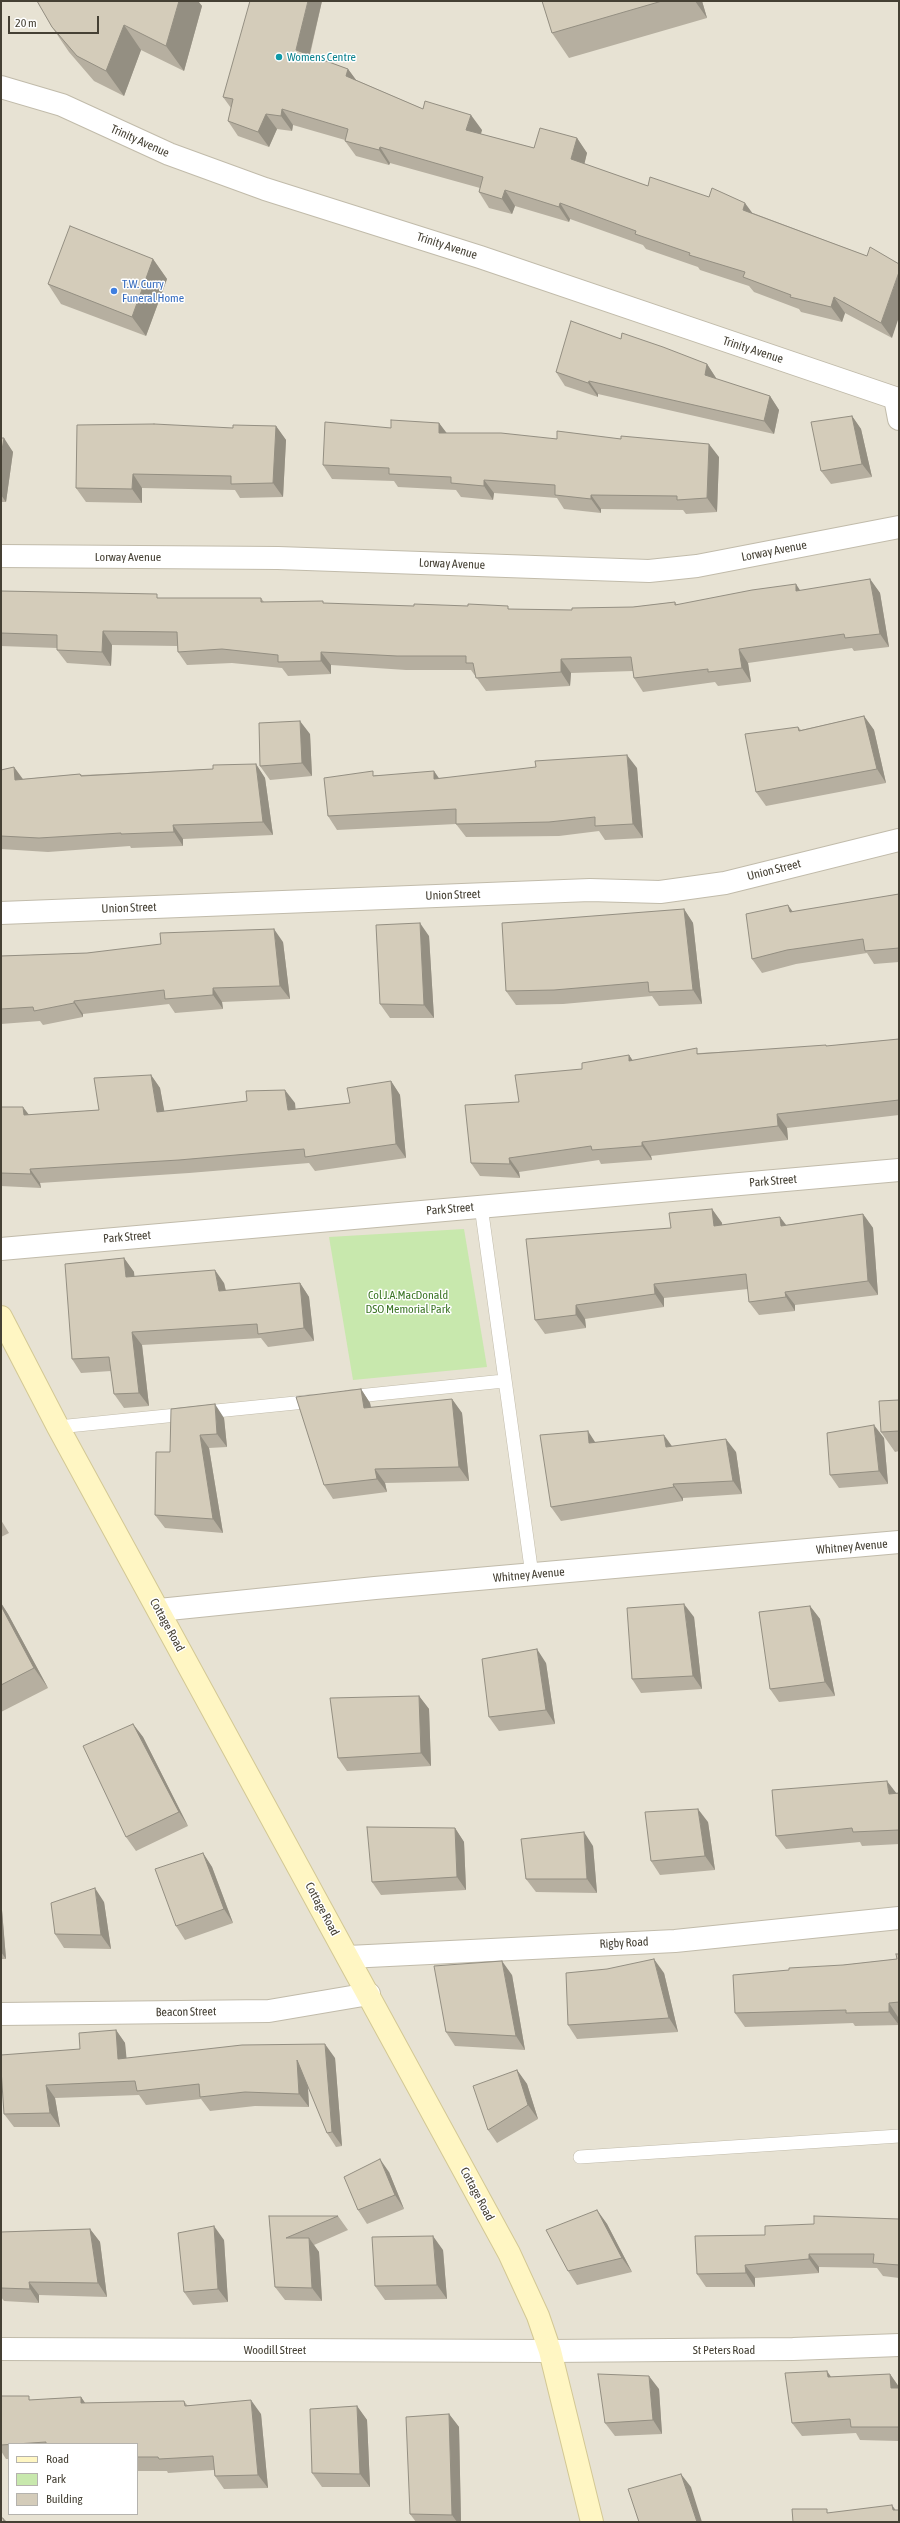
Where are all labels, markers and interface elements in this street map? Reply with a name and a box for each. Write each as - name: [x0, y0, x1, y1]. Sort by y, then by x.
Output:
- scale bar: [10, 8, 101, 34]
- text: 20 m: [15, 16, 37, 30]
- place label: Womens Centre: [287, 50, 356, 64]
- marker: Womens Centre: [274, 52, 284, 62]
- street label: Trinity Avenue: [108, 122, 172, 160]
- street label: Trinity Avenue: [415, 229, 479, 263]
- place label: T.W. Curry Funeral Home: [122, 277, 184, 305]
- marker: T.W. Curry Funeral Home: [109, 286, 119, 296]
- street label: Trinity Avenue: [721, 333, 785, 367]
- street label: Lorway Avenue: [740, 538, 808, 564]
- street label: Lorway Avenue: [95, 550, 161, 564]
- street label: Lorway Avenue: [419, 556, 485, 572]
- street label: Union Street: [746, 856, 802, 884]
- street label: Union Street: [425, 887, 481, 903]
- street label: Union Street: [101, 900, 157, 916]
- street label: Park Street: [748, 1172, 798, 1190]
- street label: Park Street: [425, 1200, 475, 1218]
- street label: Park Street: [102, 1228, 152, 1246]
- park label: Col J.A.MacDonald DSO Memorial Park: [366, 1288, 450, 1316]
- street label: Whitney Avenue: [816, 1537, 888, 1557]
- street label: Whitney Avenue: [493, 1565, 565, 1585]
- street label: Cottage Road: [147, 1596, 187, 1654]
- street label: Cottage Road: [302, 1880, 342, 1938]
- street label: Rigby Road: [599, 1935, 649, 1951]
- street label: Beacon Street: [156, 2004, 216, 2020]
- street label: Cottage Road: [457, 2165, 497, 2223]
- street label: Woodill Street: [244, 2343, 306, 2357]
- street label: St Peters Road: [693, 2343, 755, 2357]
- legend: [8, 2443, 138, 2515]
- text: Road: [46, 2452, 69, 2466]
- text: Park: [46, 2472, 66, 2486]
- text: Building: [46, 2492, 83, 2506]

